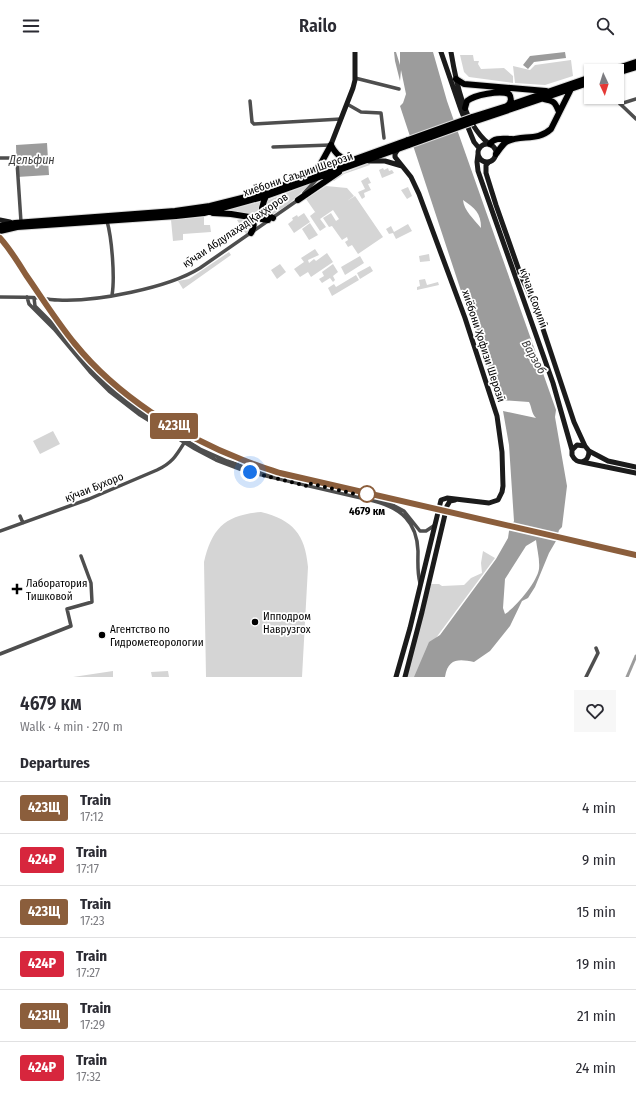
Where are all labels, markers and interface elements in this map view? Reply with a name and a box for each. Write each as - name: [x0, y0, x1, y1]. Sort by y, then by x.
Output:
- icon: menu: [20, 15, 42, 37]
- text: Railo: [299, 15, 337, 37]
- icon: search: [594, 15, 616, 37]
- north arrow: [584, 64, 624, 104]
- map controls: [584, 64, 624, 104]
- street label: хиёбони Саъдии Шерозӣ: [242, 150, 355, 199]
- water label: Дельфин: [8, 153, 55, 167]
- street label: кӯчаи Абдулаҳад Қаҳҳоров: [180, 190, 290, 271]
- street label: кӯчаи Соҳилӣ: [517, 266, 550, 330]
- street label: хиёбони Ҳофизи Шерозӣ: [459, 288, 508, 404]
- water label: Варзоб: [519, 338, 549, 376]
- line badge: 423Щ: [146, 413, 202, 439]
- text: 423Щ: [158, 417, 190, 434]
- your location: [240, 462, 260, 482]
- street label: кӯчаи Бухоро: [63, 470, 126, 505]
- marker: 4679 км: [358, 485, 376, 503]
- place label: 4679 км: [349, 505, 385, 518]
- place label: Лаборатория Тишковой: [26, 577, 87, 603]
- marker: Лаборатория Тишковой: [11, 583, 23, 595]
- place label: Ипподром Наврузгох: [263, 610, 311, 636]
- marker: Ипподром Наврузгох: [250, 617, 260, 627]
- place label: Агентство по Гидрометеорологии: [110, 623, 204, 649]
- marker: Агентство по Гидрометеорологии: [97, 630, 107, 640]
- button: heart: [574, 690, 616, 732]
- text: 4679 км: [20, 692, 82, 715]
- text: Walk · 4 min · 270 m: [20, 719, 123, 734]
- text: Departures: [20, 754, 90, 772]
- text: Train: [80, 791, 111, 809]
- text: 423Щ: [28, 799, 60, 816]
- text: 4 min: [582, 799, 616, 817]
- text: 17:12: [80, 809, 103, 824]
- text: Train: [76, 843, 107, 861]
- text: 424Р: [28, 851, 56, 868]
- text: 9 min: [582, 851, 616, 869]
- text: 17:17: [76, 861, 99, 876]
- text: Train: [80, 895, 111, 913]
- text: 423Щ: [28, 903, 60, 920]
- text: 15 min: [577, 903, 616, 921]
- text: 17:23: [80, 913, 105, 928]
- text: Train: [76, 947, 107, 965]
- text: 424Р: [28, 955, 56, 972]
- text: 19 min: [576, 955, 616, 973]
- text: 17:27: [76, 965, 100, 980]
- text: Train: [80, 999, 111, 1017]
- text: 423Щ: [28, 1007, 60, 1024]
- text: 21 min: [577, 1007, 616, 1025]
- text: 17:29: [80, 1017, 105, 1032]
- text: Train: [76, 1051, 107, 1069]
- text: 424Р: [28, 1059, 56, 1076]
- text: 24 min: [576, 1059, 616, 1077]
- text: 17:32: [76, 1069, 101, 1084]

